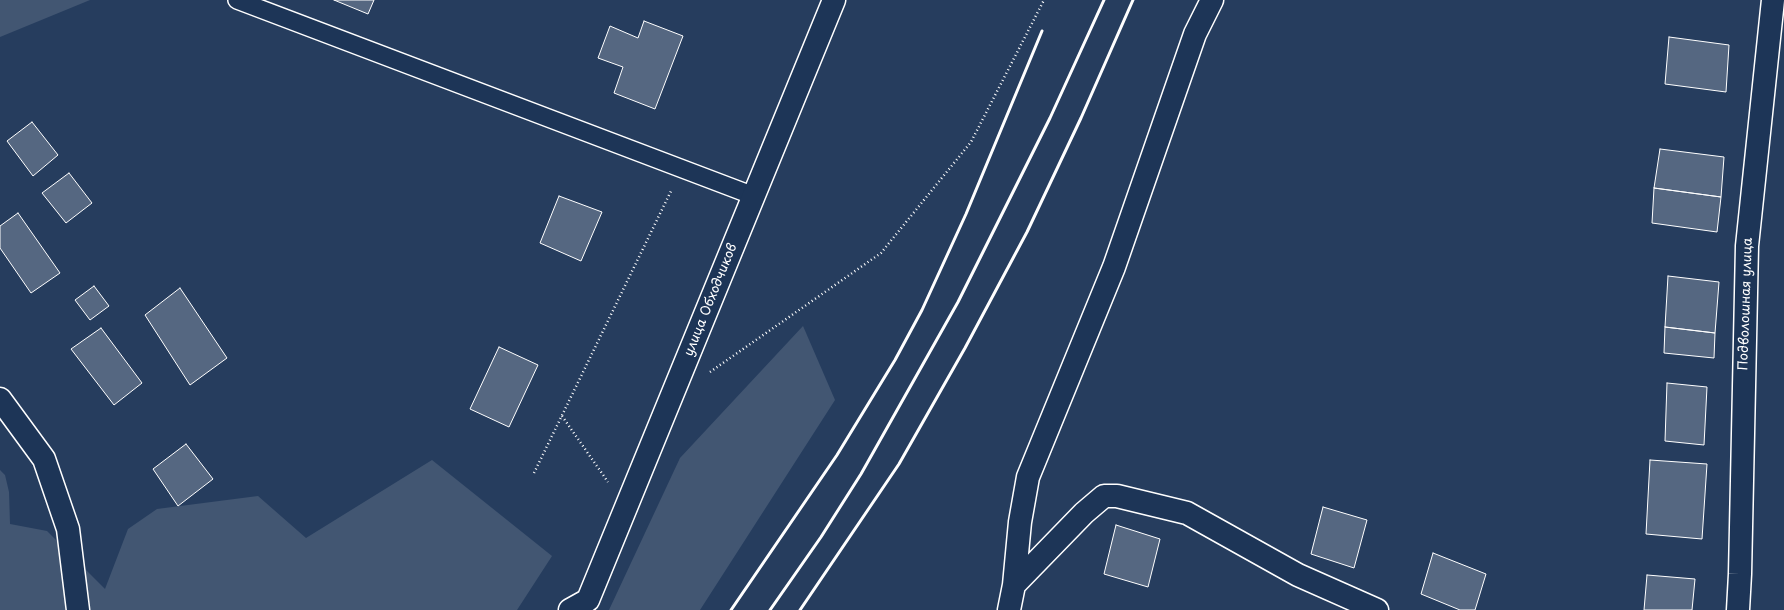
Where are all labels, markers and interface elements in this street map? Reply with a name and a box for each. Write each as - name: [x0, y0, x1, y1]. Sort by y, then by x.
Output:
- street label: Подволошная улица: [1736, 237, 1756, 371]
- street label: улица Обходчиков: [681, 241, 741, 359]

